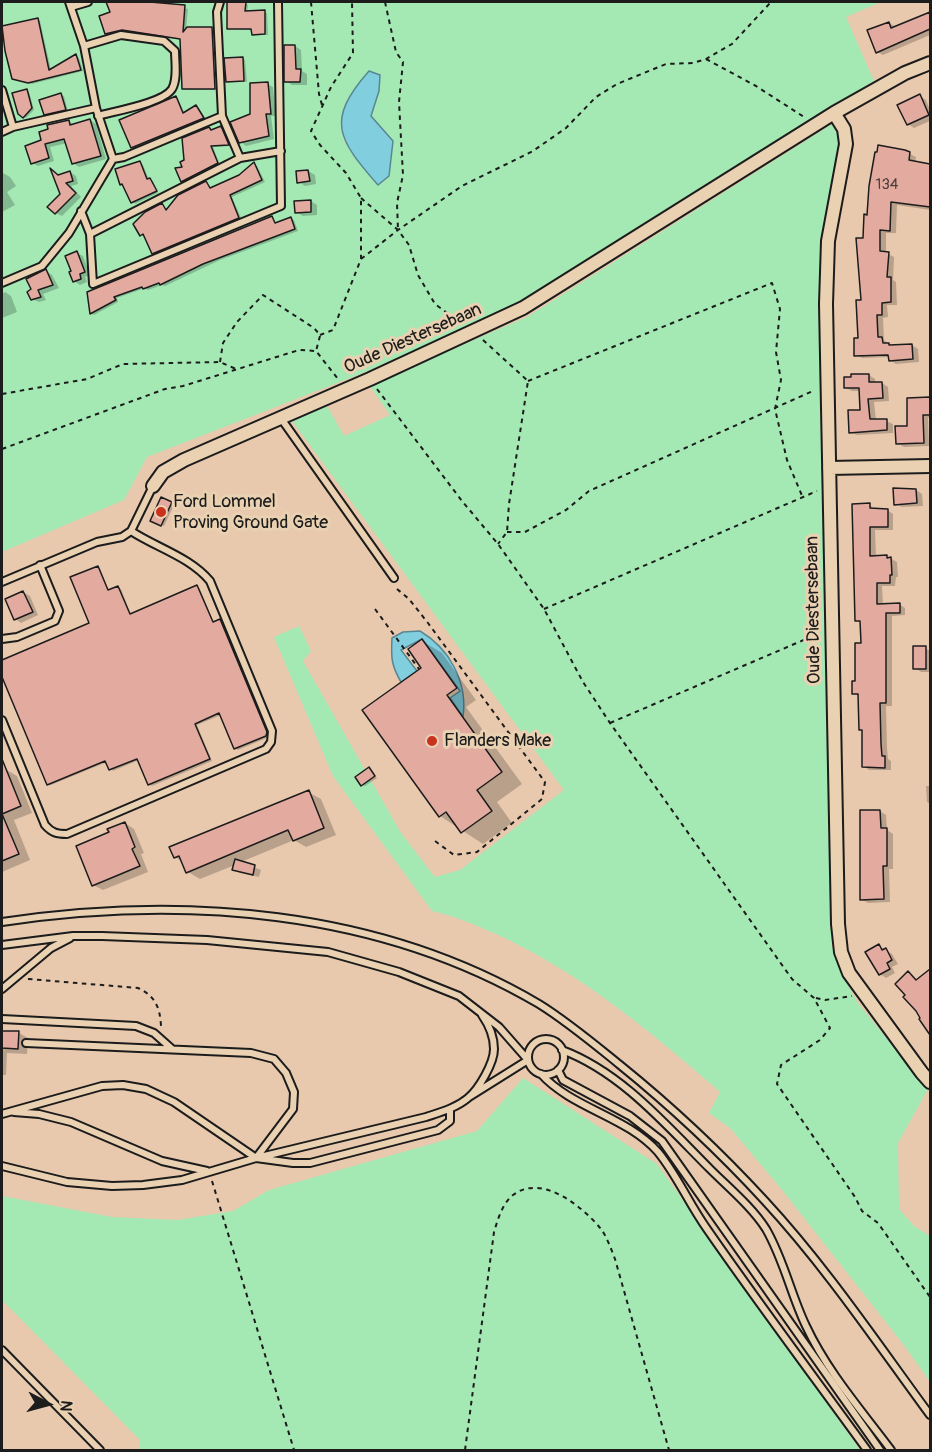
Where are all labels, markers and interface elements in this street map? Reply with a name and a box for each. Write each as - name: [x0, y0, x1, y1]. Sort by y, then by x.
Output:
- house number: 134: [876, 176, 898, 194]
- street label: Oude Diestersebaan: [341, 299, 485, 379]
- place label: Ford Lommel Proving Ground Gate: [173, 491, 328, 534]
- marker: Ford Lommel Proving Ground Gate: [154, 505, 168, 519]
- street label: Oude Diestersebaan: [802, 536, 826, 684]
- place label: Flanders Make: [444, 730, 551, 752]
- marker: Flanders Make: [425, 734, 439, 748]
- north arrow: [18, 1374, 78, 1434]
- text: N: [55, 1399, 76, 1412]

